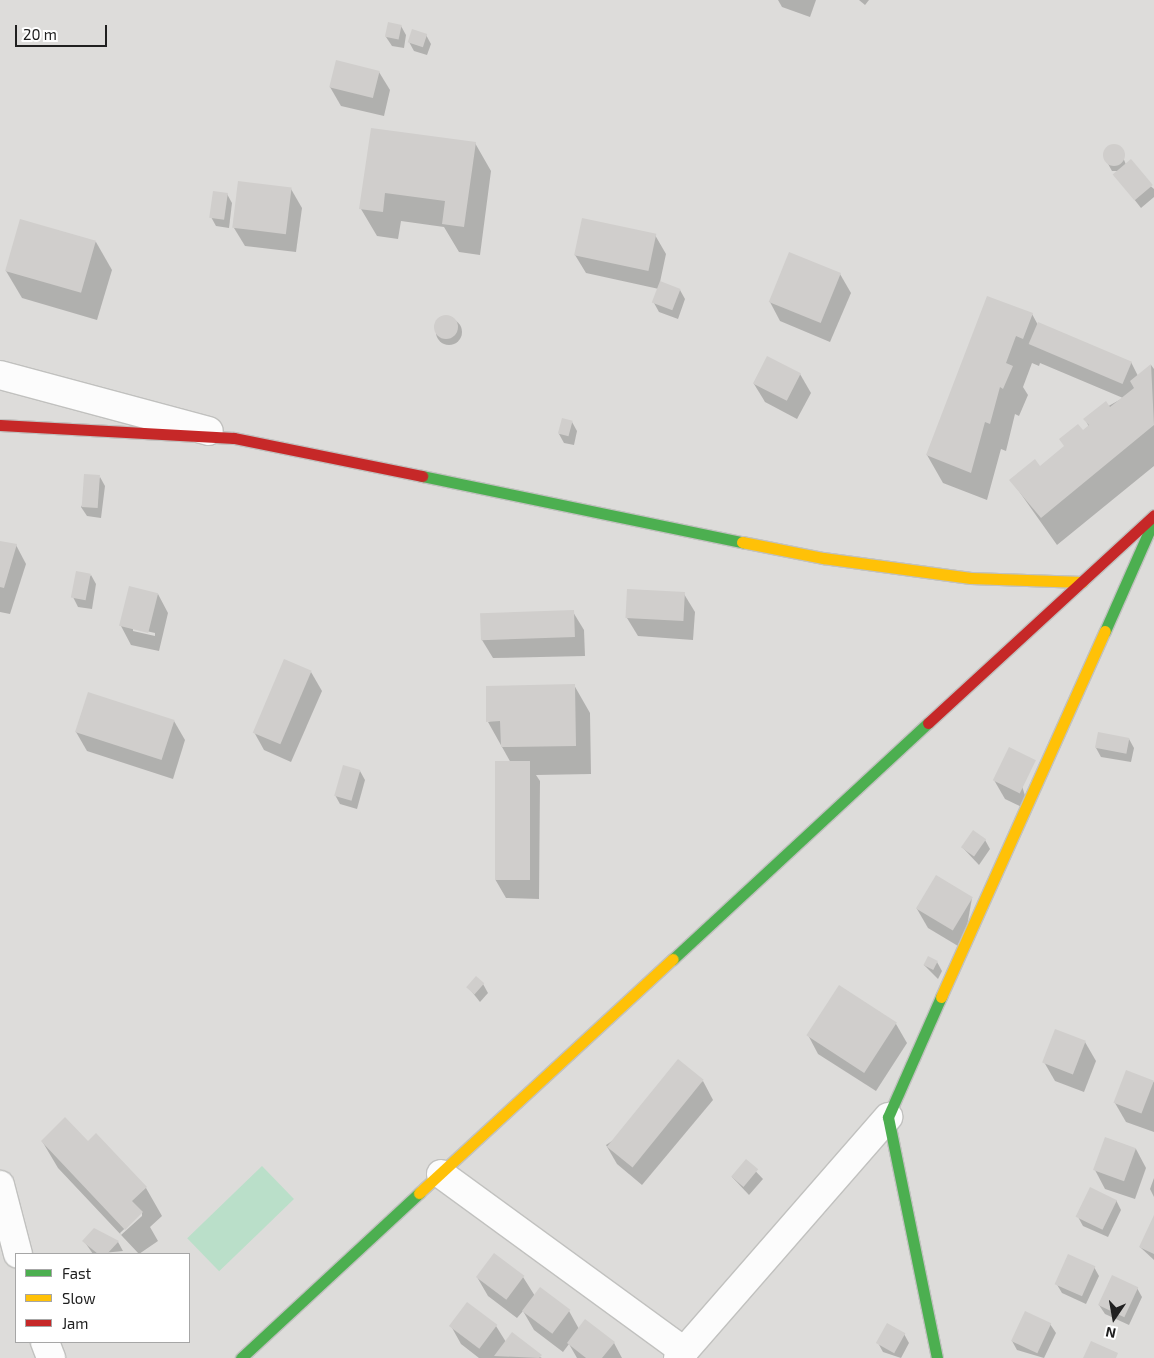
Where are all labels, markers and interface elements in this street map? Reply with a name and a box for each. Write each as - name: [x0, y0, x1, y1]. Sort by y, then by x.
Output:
- scale bar: [18, 15, 110, 47]
- text: 20 m: [23, 25, 57, 43]
- legend: [15, 1253, 190, 1343]
- text: Fast: [62, 1264, 91, 1282]
- text: Slow: [62, 1289, 96, 1307]
- north arrow: [1089, 1293, 1139, 1343]
- text: Jam: [62, 1314, 88, 1332]
- text: N: [1104, 1324, 1117, 1343]

